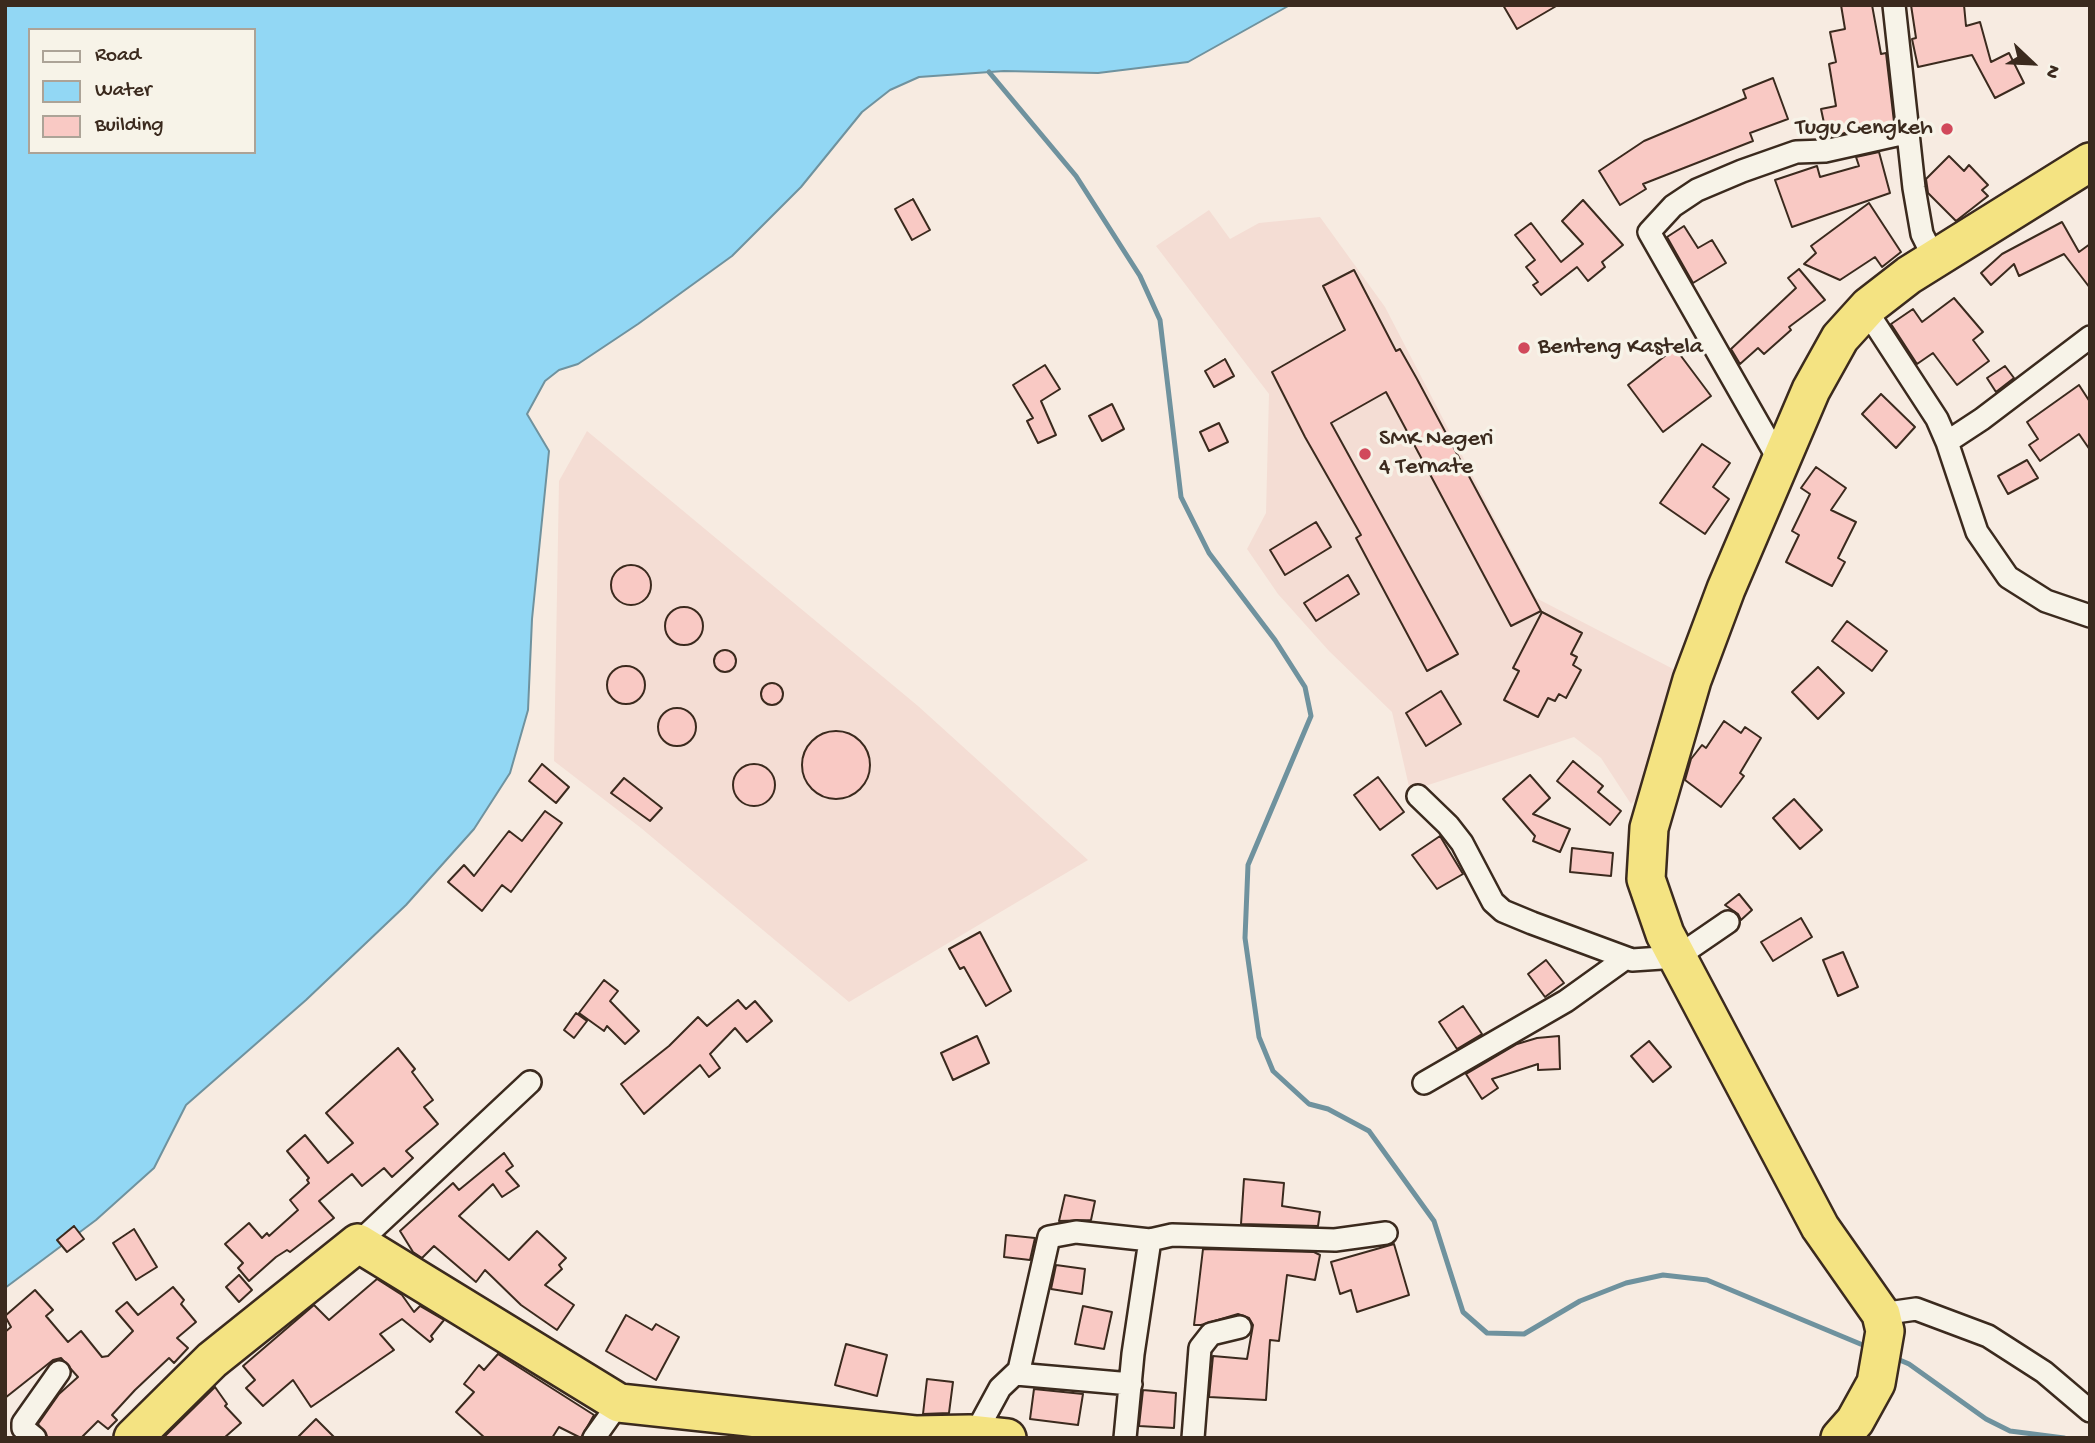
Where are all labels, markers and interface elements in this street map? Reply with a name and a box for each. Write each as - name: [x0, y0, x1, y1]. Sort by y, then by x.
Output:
- legend: [28, 28, 256, 154]
- north arrow: [1997, 28, 2067, 98]
- text: Road: [95, 44, 141, 69]
- text: N: [2039, 61, 2065, 82]
- text: Water: [95, 79, 151, 104]
- text: Building: [95, 114, 164, 139]
- place label: Tugu Cengkeh: [1795, 115, 1933, 143]
- marker: Tugu Cengkeh: [1939, 121, 1955, 137]
- place label: Benteng Kastela: [1538, 334, 1703, 362]
- marker: Benteng Kastela: [1516, 340, 1532, 356]
- place label: SMK Negeri 4 Ternate: [1379, 426, 1493, 482]
- marker: SMK Negeri 4 Ternate: [1357, 446, 1373, 462]

